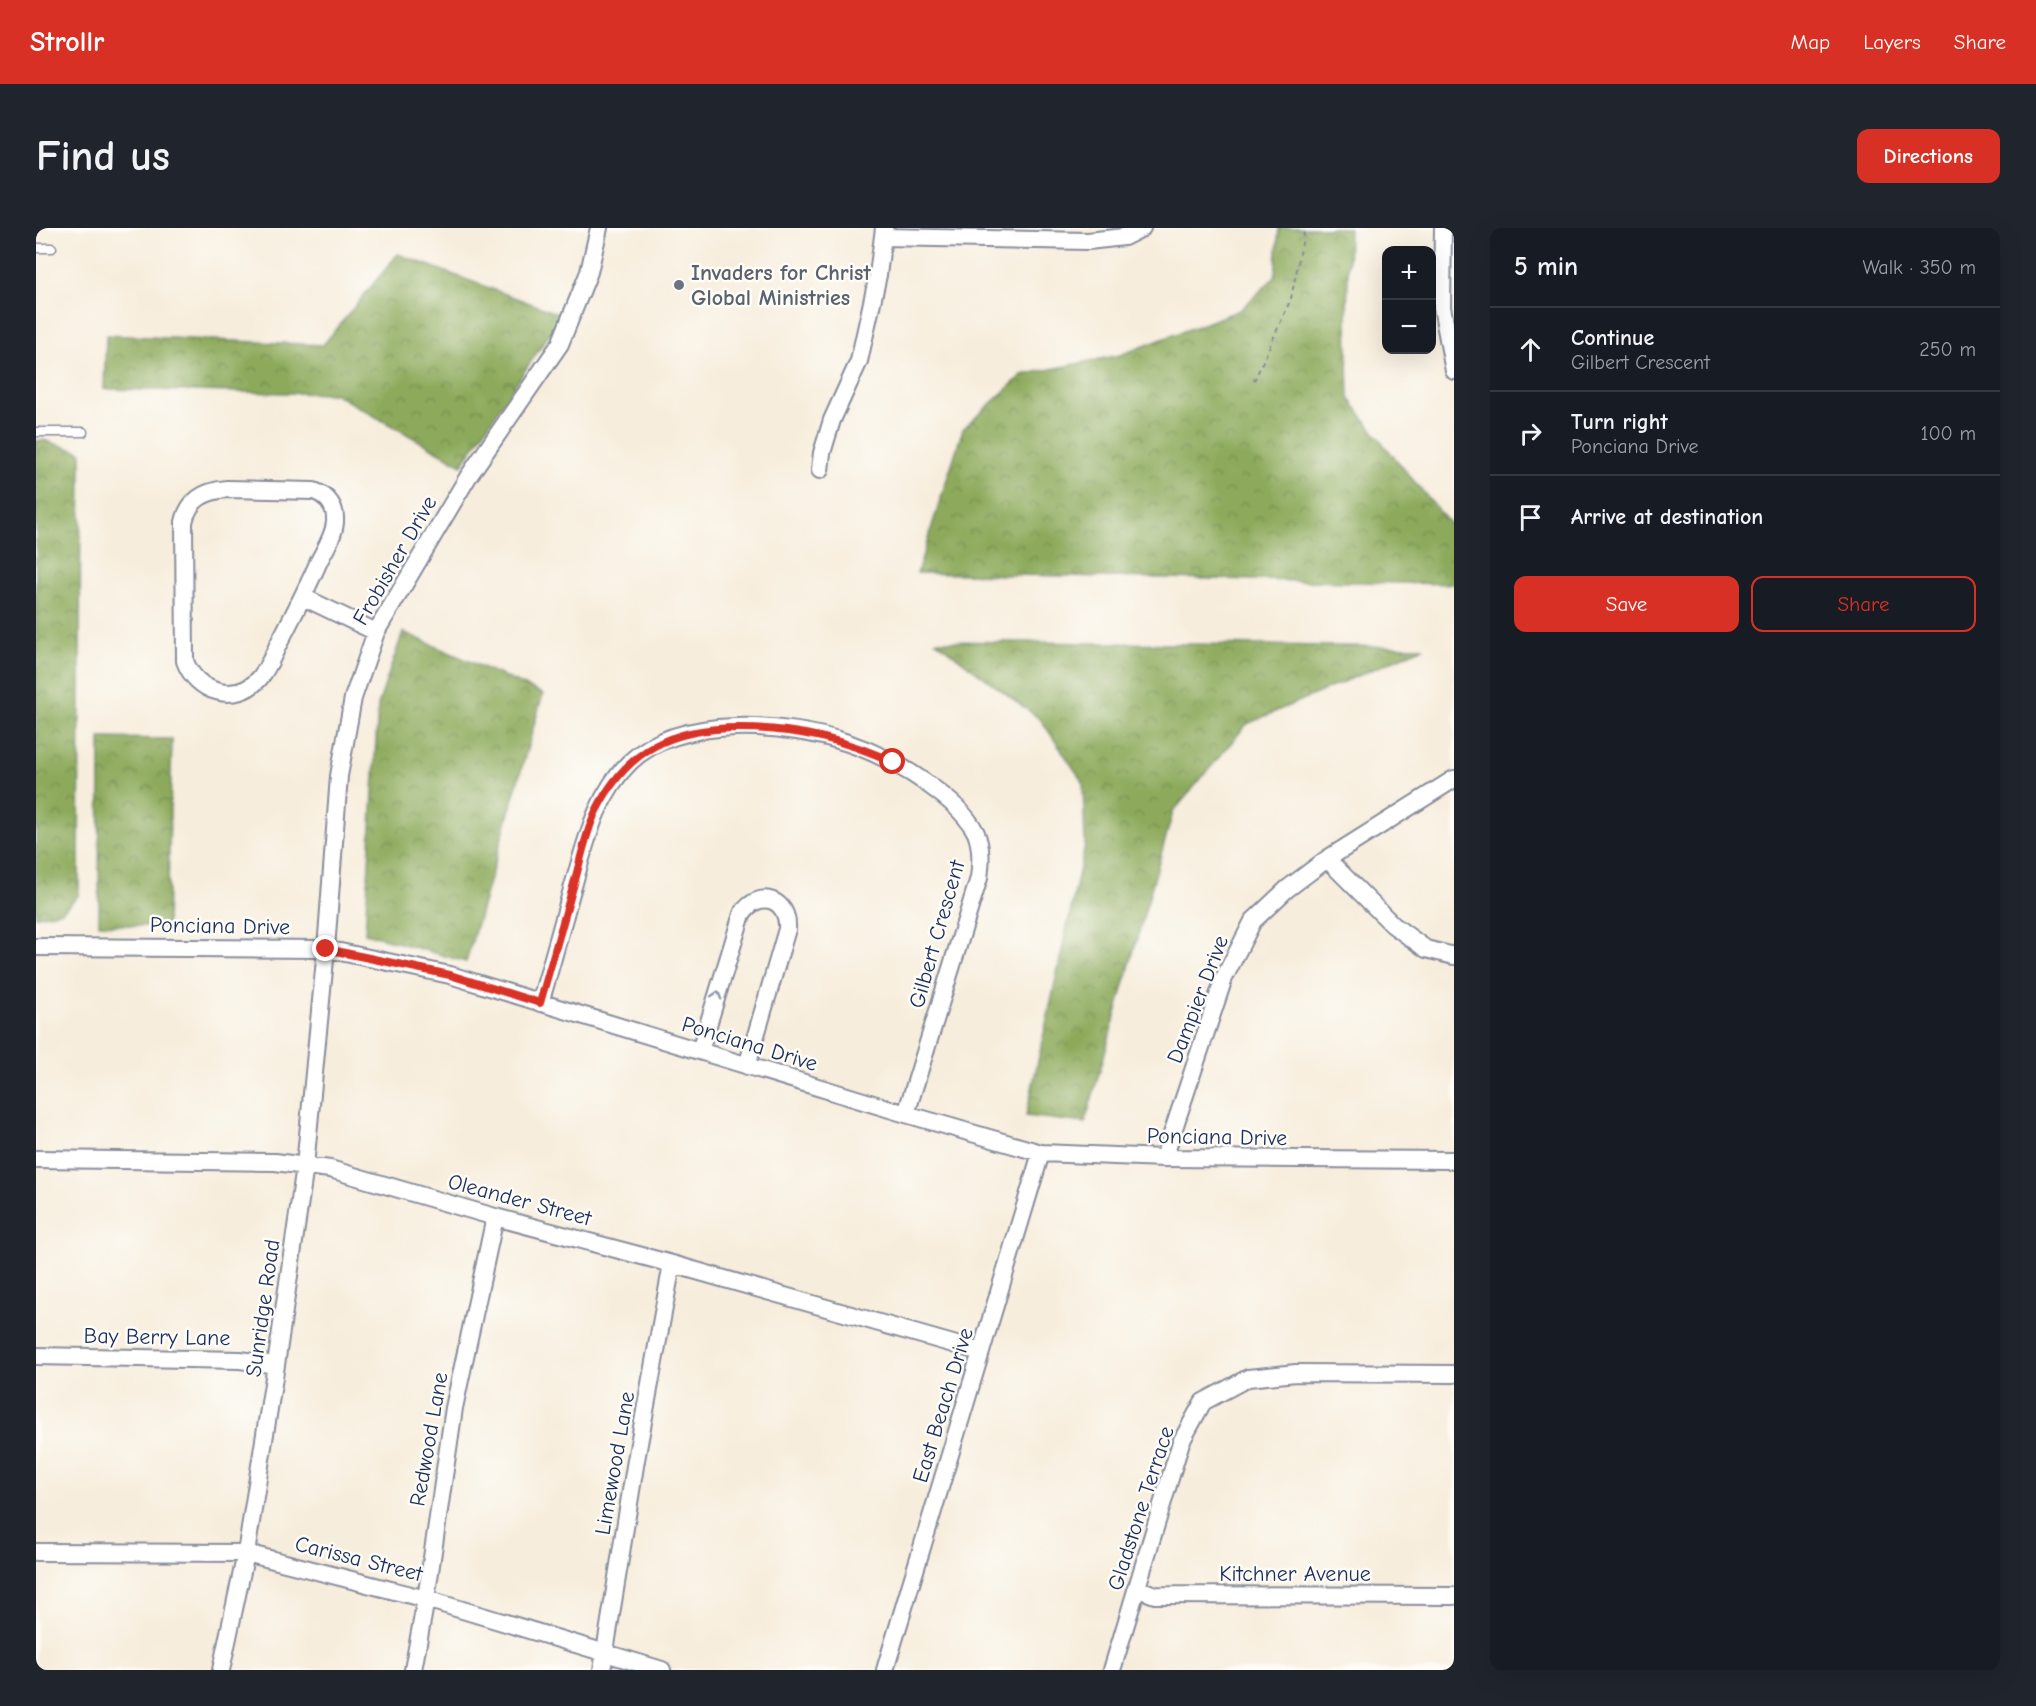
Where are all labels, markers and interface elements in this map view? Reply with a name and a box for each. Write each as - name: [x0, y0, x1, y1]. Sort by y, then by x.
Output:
- text: Strollr: [30, 26, 104, 58]
- text: Map: [1791, 30, 1830, 54]
- text: Layers: [1863, 30, 1921, 54]
- text: Share: [1954, 30, 2006, 54]
- button: Directions: [1857, 129, 2000, 183]
- text: Find us: [36, 132, 170, 181]
- map controls: [1382, 246, 1436, 354]
- button: +: [1382, 246, 1436, 300]
- text: 5 min: [1514, 252, 1578, 282]
- text: Walk · 350 m: [1862, 256, 1976, 279]
- place label: Invaders for Christ Global Ministries: [691, 260, 871, 311]
- marker: Invaders for Christ Global Ministries: [672, 278, 686, 292]
- button: −: [1382, 300, 1436, 354]
- text: Continue: [1571, 325, 1654, 351]
- icon: ahead: [1514, 333, 1547, 366]
- text: 250 m: [1919, 338, 1976, 361]
- text: Gilbert Crescent: [1571, 351, 1710, 374]
- text: Turn right: [1571, 409, 1668, 435]
- icon: right: [1514, 417, 1547, 450]
- text: 100 m: [1921, 422, 1976, 445]
- text: Ponciana Drive: [1571, 435, 1699, 458]
- street label: Frobisher Drive: [347, 491, 442, 630]
- icon: arrive: [1514, 501, 1547, 534]
- text: Arrive at destination: [1571, 504, 1763, 530]
- button: Save: [1514, 576, 1739, 632]
- button: Share: [1751, 576, 1976, 632]
- route start: [879, 748, 905, 774]
- street label: Gilbert Crescent: [903, 857, 971, 1011]
- street label: Ponciana Drive: [150, 912, 290, 940]
- street label: Dampier Drive: [1162, 932, 1234, 1067]
- route end: [312, 935, 338, 961]
- one-way arrow: [710, 990, 722, 1001]
- street label: Ponciana Drive: [679, 1011, 821, 1077]
- street label: Ponciana Drive: [1147, 1123, 1287, 1151]
- street label: Oleander Street: [445, 1168, 595, 1232]
- street label: Sunridge Road: [240, 1238, 285, 1379]
- street label: Bay Berry Lane: [83, 1323, 231, 1351]
- street label: East Beach Drive: [907, 1325, 979, 1486]
- street label: Redwood Lane: [404, 1370, 454, 1508]
- street label: Limewood Lane: [590, 1389, 640, 1537]
- street label: Gladstone Terrace: [1102, 1423, 1180, 1594]
- street label: Carissa Street: [292, 1531, 426, 1588]
- street label: Kitchner Avenue: [1219, 1561, 1371, 1587]

